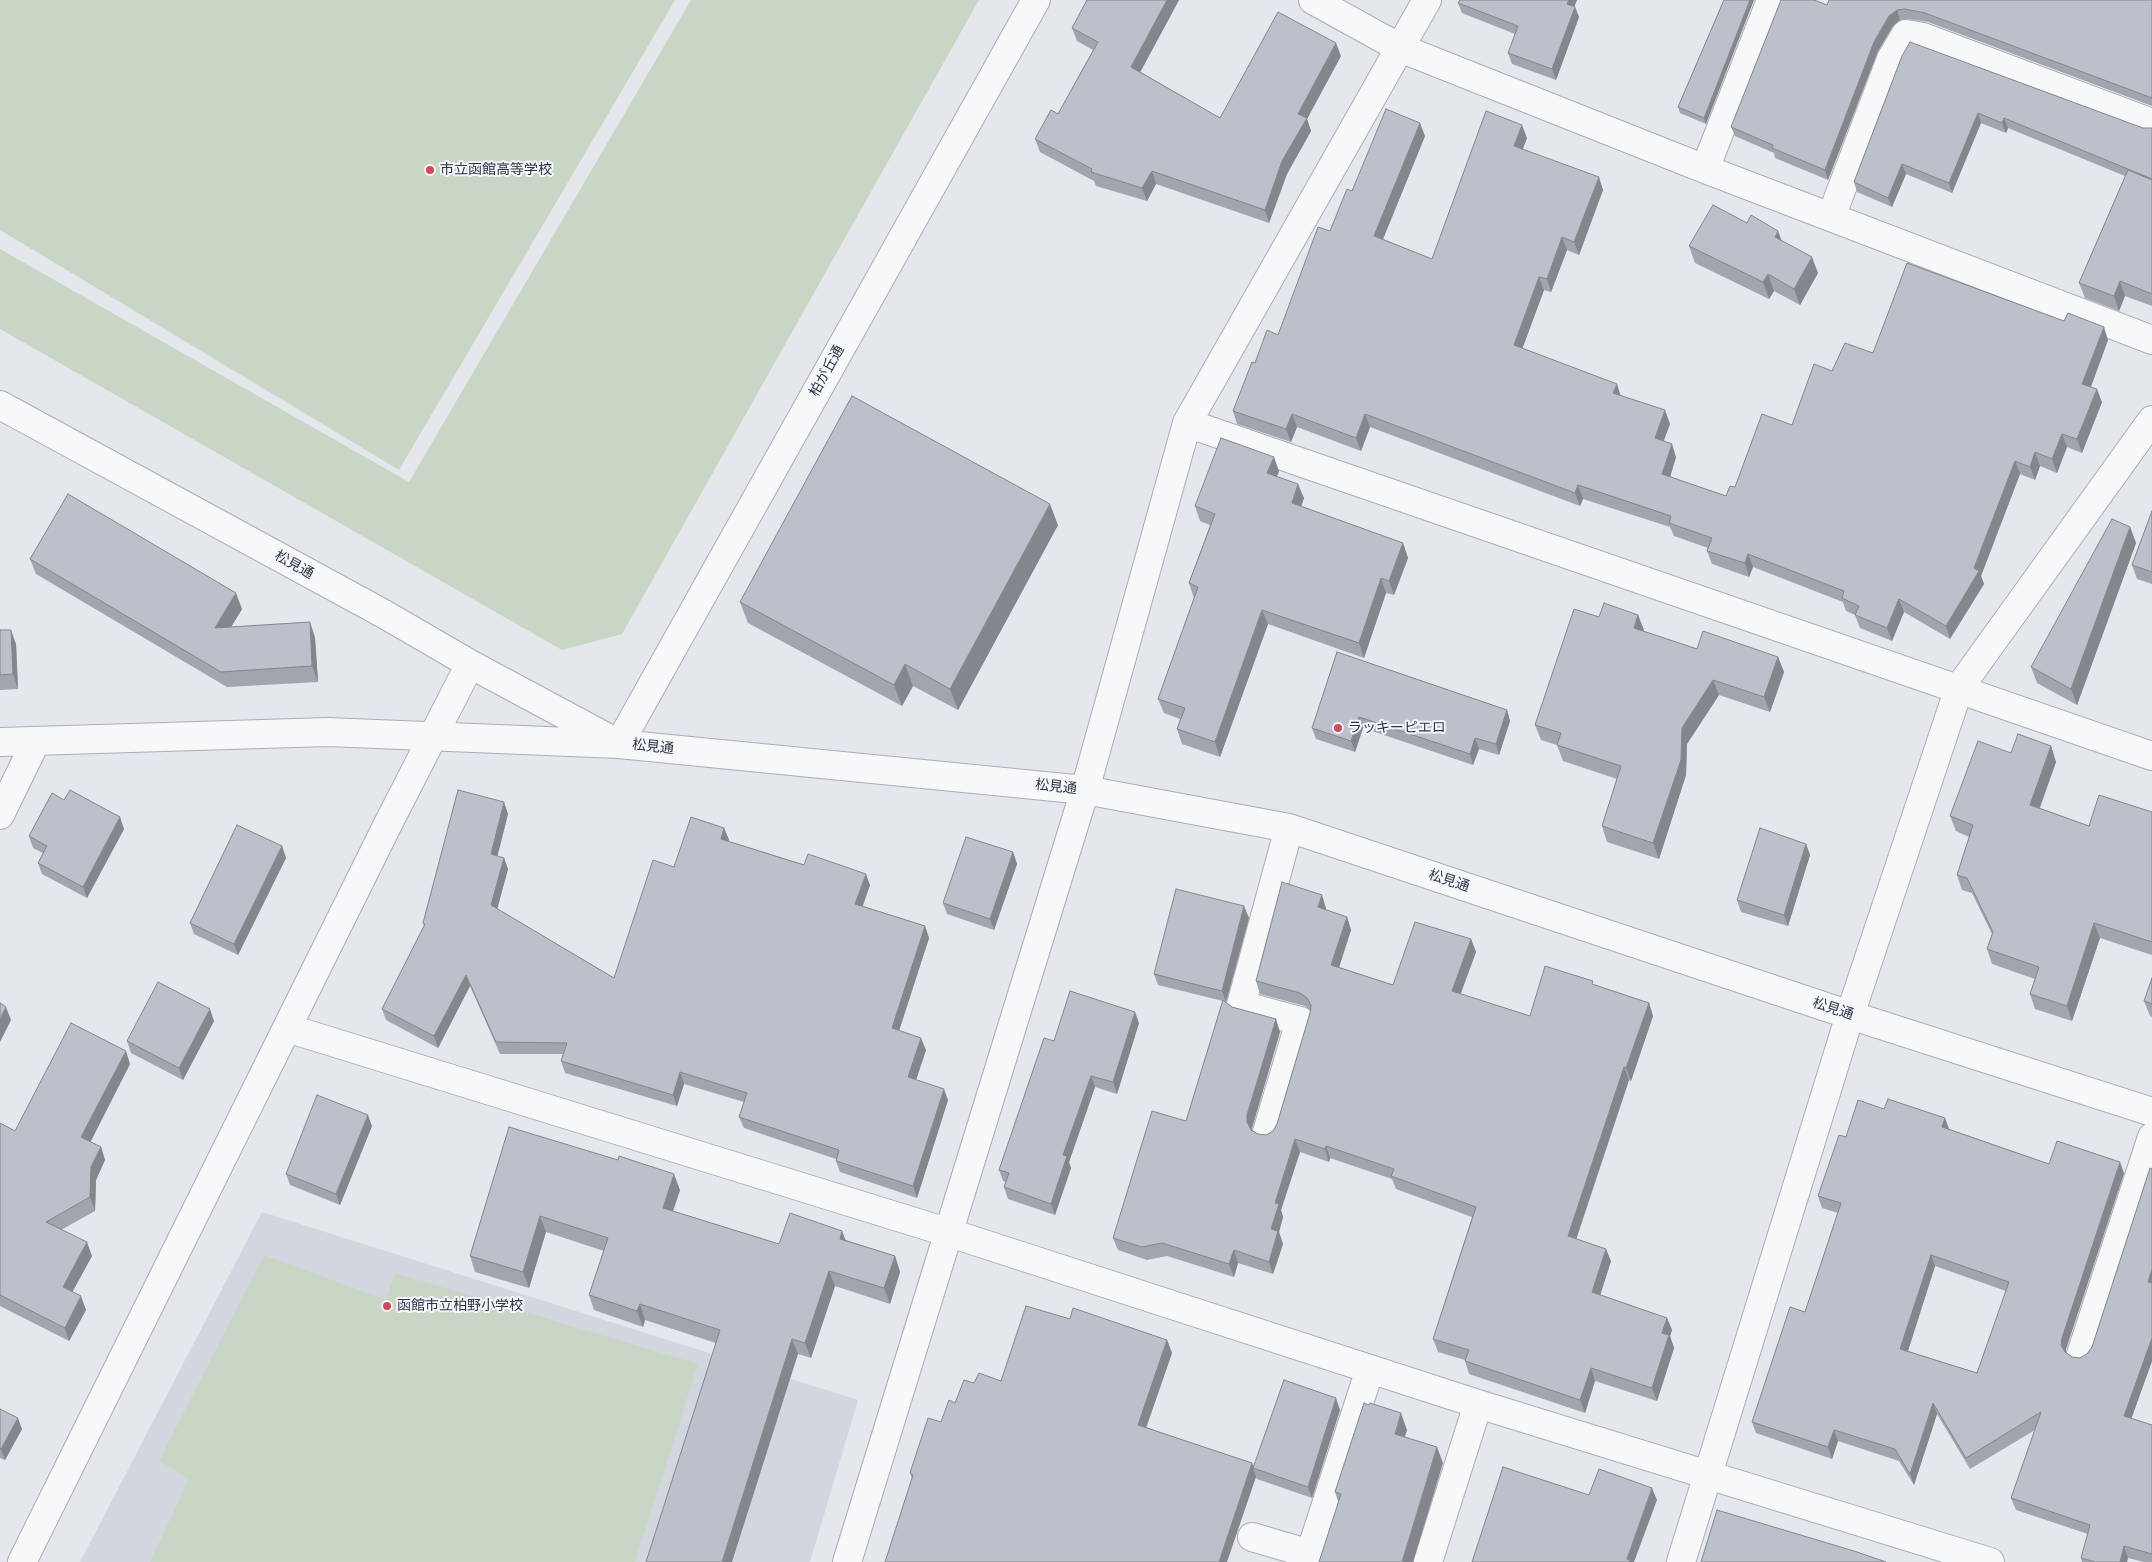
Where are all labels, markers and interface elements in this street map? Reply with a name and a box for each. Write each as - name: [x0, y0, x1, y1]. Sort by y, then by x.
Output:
- place label: 市立函館高等学校: [440, 162, 552, 178]
- marker: 市立函館高等学校: [424, 164, 436, 176]
- street label: 柏が丘通: [806, 342, 848, 400]
- street label: 松見通: [272, 547, 316, 583]
- place label: ラッキーピエロ: [1348, 720, 1446, 736]
- marker: ラッキーピエロ: [1332, 722, 1344, 734]
- street label: 松見通: [631, 736, 675, 758]
- street label: 松見通: [1034, 776, 1078, 798]
- street label: 松見通: [1426, 867, 1472, 895]
- street label: 松見通: [1810, 995, 1856, 1023]
- place label: 函館市立柏野小学校: [397, 1298, 523, 1314]
- marker: 函館市立柏野小学校: [381, 1300, 393, 1312]

